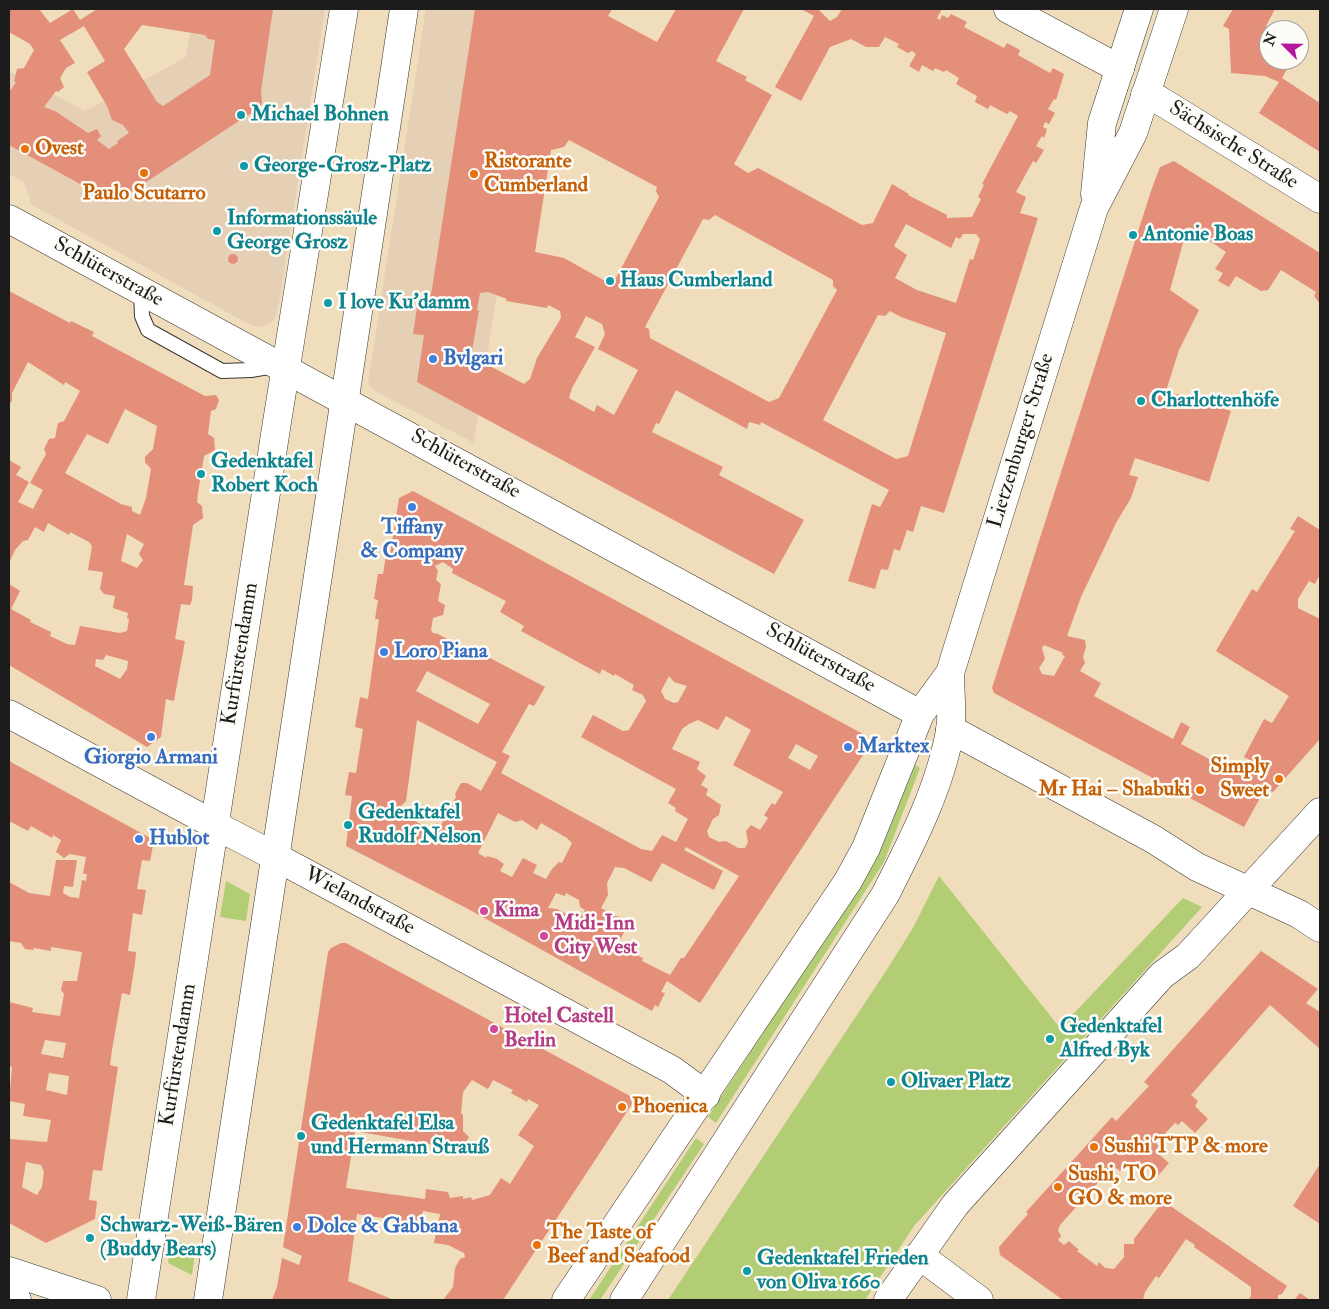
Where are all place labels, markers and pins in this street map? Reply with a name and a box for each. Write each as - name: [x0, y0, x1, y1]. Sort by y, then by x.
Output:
- place label: Michael Bohnen: [251, 102, 389, 128]
- marker: Michael Bohnen: [235, 109, 247, 121]
- place label: Ovest: [35, 136, 84, 162]
- marker: Ovest: [19, 143, 31, 155]
- place label: Ristorante Cumberland: [484, 149, 588, 199]
- place label: George-Grosz-Platz: [254, 153, 431, 179]
- marker: George-Grosz-Platz: [238, 160, 250, 172]
- marker: Paulo Scutarro: [138, 167, 150, 179]
- marker: Ristorante Cumberland: [468, 168, 480, 180]
- place label: Paulo Scutarro: [82, 181, 206, 207]
- place label: Informationssäule George Grosz: [227, 206, 377, 256]
- place label: Antonie Boas: [1143, 222, 1253, 248]
- marker: Informationssäule George Grosz: [211, 225, 223, 237]
- marker: Antonie Boas: [1127, 229, 1139, 241]
- place label: Haus Cumberland: [620, 268, 773, 294]
- marker: Haus Cumberland: [604, 275, 616, 287]
- place label: I love Ku'damm: [338, 290, 470, 316]
- marker: I love Ku'damm: [322, 297, 334, 309]
- place label: Bvlgari: [443, 346, 503, 372]
- marker: Bvlgari: [427, 353, 439, 365]
- place label: Charlottenhöfe: [1151, 388, 1279, 414]
- marker: Charlottenhöfe: [1135, 395, 1147, 407]
- place label: Gedenktafel Robert Koch: [211, 449, 318, 499]
- marker: Gedenktafel Robert Koch: [195, 468, 207, 480]
- marker: Tiffany & Company: [406, 501, 418, 513]
- place label: Tiffany & Company: [361, 515, 463, 565]
- place label: Loro Piana: [394, 639, 488, 665]
- marker: Loro Piana: [378, 646, 390, 658]
- marker: Giorgio Armani: [145, 731, 157, 743]
- place label: Marktex: [858, 734, 929, 760]
- marker: Marktex: [842, 741, 854, 753]
- place label: Giorgio Armani: [84, 745, 218, 771]
- place label: Simply Sweet: [1211, 754, 1269, 804]
- marker: Simply Sweet: [1273, 773, 1285, 785]
- place label: Mr Hai – Shabuki: [1038, 777, 1190, 803]
- marker: Mr Hai – Shabuki: [1194, 784, 1206, 796]
- place label: Gedenktafel Rudolf Nelson: [358, 800, 481, 850]
- marker: Gedenktafel Rudolf Nelson: [342, 819, 354, 831]
- place label: Hublot: [149, 826, 209, 852]
- marker: Hublot: [133, 833, 145, 845]
- place label: Kima: [494, 898, 539, 924]
- marker: Kima: [478, 905, 490, 917]
- place label: Midi-Inn City West: [554, 911, 637, 961]
- marker: Midi-Inn City West: [538, 930, 550, 942]
- place label: Hotel Castell Berlin: [504, 1004, 614, 1054]
- place label: Gedenktafel Alfred Byk: [1060, 1014, 1162, 1064]
- marker: Hotel Castell Berlin: [488, 1023, 500, 1035]
- marker: Gedenktafel Alfred Byk: [1044, 1033, 1056, 1045]
- place label: Olivaer Platz: [901, 1069, 1011, 1095]
- marker: Olivaer Platz: [885, 1076, 897, 1088]
- place label: Phoenica: [632, 1094, 708, 1120]
- marker: Phoenica: [616, 1101, 628, 1113]
- place label: Gedenktafel Elsa und Hermann Strauß: [311, 1111, 489, 1161]
- marker: Gedenktafel Elsa und Hermann Strauß: [295, 1130, 307, 1142]
- place label: Sushi TTP & more: [1104, 1134, 1268, 1160]
- marker: Sushi TTP & more: [1088, 1141, 1100, 1153]
- place label: Sushi, TO GO & more: [1068, 1162, 1172, 1212]
- marker: Sushi, TO GO & more: [1052, 1181, 1064, 1193]
- place label: Schwarz-Weiß-Bären (Buddy Bears): [100, 1213, 283, 1263]
- place label: Dolce & Gabbana: [307, 1214, 458, 1240]
- place label: The Taste of Beef and Seafood: [547, 1220, 690, 1270]
- marker: Dolce & Gabbana: [291, 1221, 303, 1233]
- marker: Schwarz-Weiß-Bären (Buddy Bears): [84, 1232, 96, 1244]
- marker: The Taste of Beef and Seafood: [531, 1239, 543, 1251]
- place label: Gedenktafel Frieden von Oliva 1660: [757, 1246, 929, 1296]
- marker: Gedenktafel Frieden von Oliva 1660: [741, 1265, 753, 1277]

